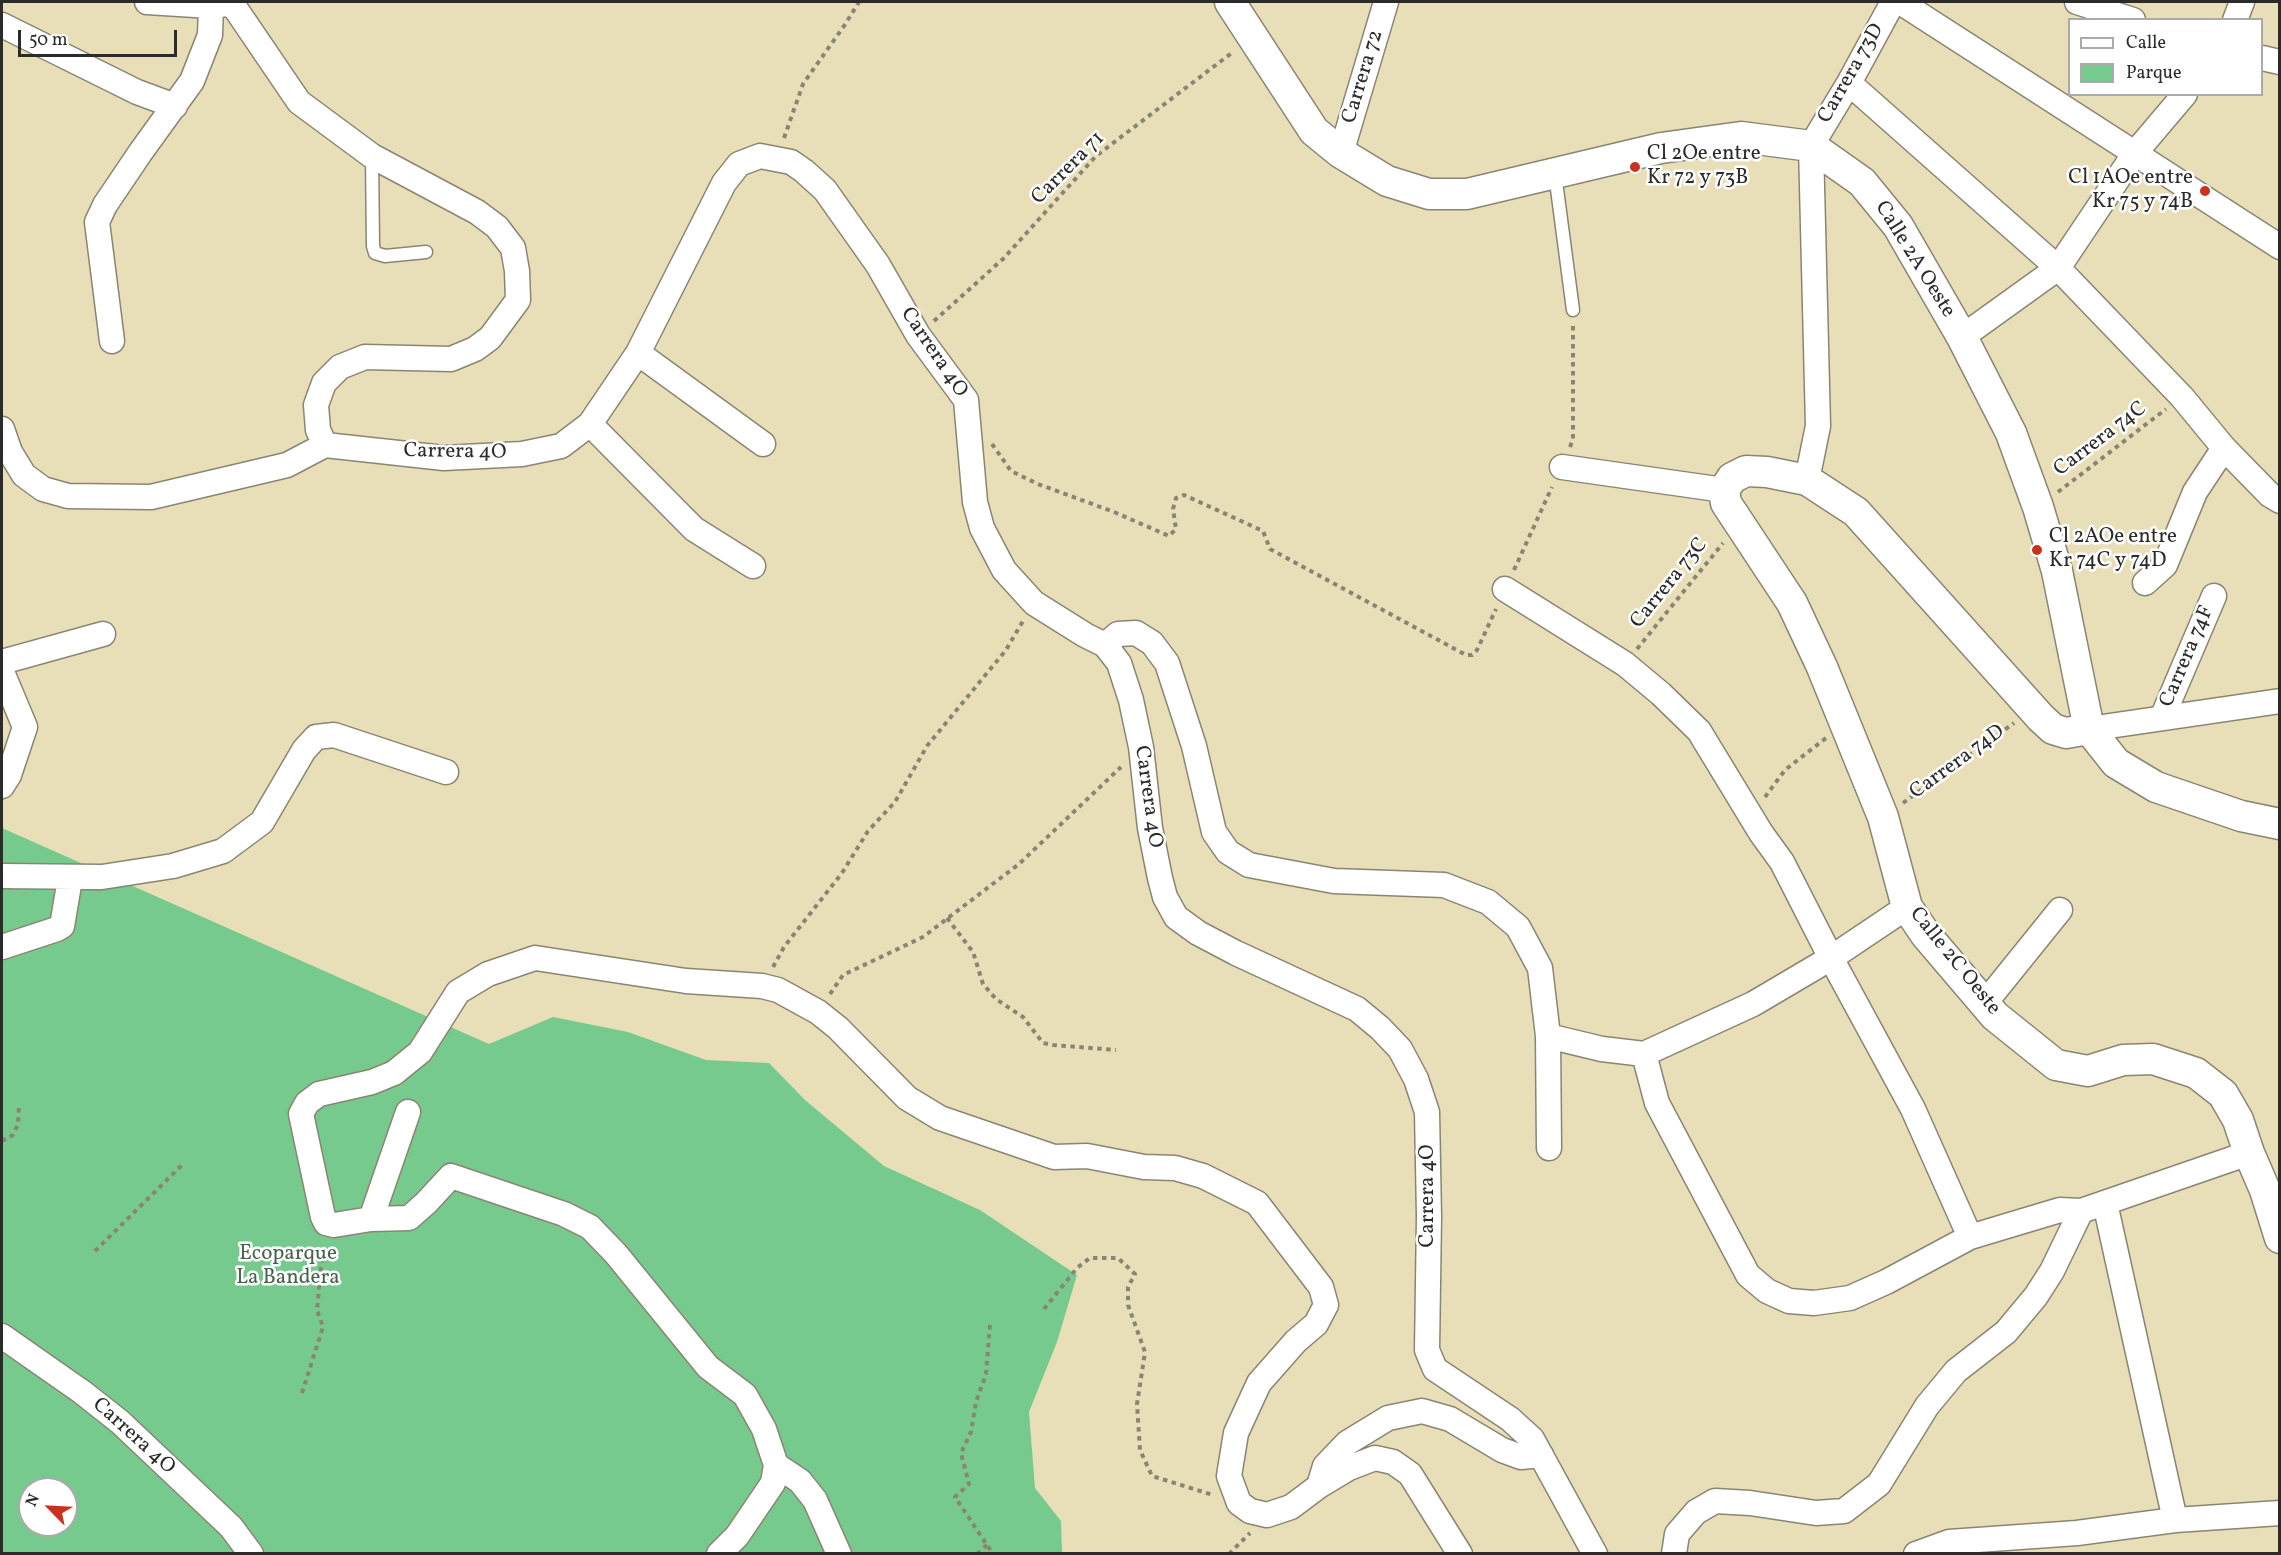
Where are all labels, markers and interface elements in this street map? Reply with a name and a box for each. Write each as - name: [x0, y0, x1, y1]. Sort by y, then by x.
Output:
- scale bar: [21, 18, 180, 56]
- legend: [2068, 18, 2263, 96]
- street label: Carrera 73D: [1813, 20, 1891, 128]
- street label: Carrera 72: [1338, 27, 1390, 127]
- text: 50 m: [29, 28, 68, 53]
- text: Calle: [2126, 31, 2166, 56]
- text: Parque: [2126, 61, 2181, 86]
- street label: Carrera 71: [1027, 127, 1111, 211]
- place label: Cl 2Oe entre Kr 72 y 73B: [1647, 142, 1761, 192]
- marker: Cl 2Oe entre Kr 72 y 73B: [1628, 160, 1642, 174]
- place label: Cl 1AOe entre Kr 75 y 74B: [2068, 166, 2193, 216]
- marker: Cl 1AOe entre Kr 75 y 74B: [2198, 184, 2212, 198]
- street label: Calle 2A Oeste: [1868, 197, 1960, 323]
- street label: Carrera 4O: [894, 303, 972, 403]
- street label: Carrera 74C: [2050, 397, 2152, 483]
- street label: Carrera 4O: [403, 440, 507, 466]
- place label: Cl 2AOe entre Kr 74C y 74D: [2049, 525, 2177, 575]
- street label: Carrera 73C: [1626, 534, 1714, 634]
- marker: Cl 2AOe entre Kr 74C y 74D: [2030, 543, 2044, 557]
- street label: Carrera 74F: [2155, 603, 2221, 711]
- street label: Carrera 74D: [1906, 720, 2010, 806]
- street label: Carrera 4O: [1127, 744, 1167, 850]
- street label: Calle 2C Oeste: [1903, 903, 2005, 1021]
- street label: Carrera 4O: [1416, 1144, 1442, 1248]
- park label: Ecoparque La Bandera: [236, 1242, 340, 1292]
- street label: Carrera 4O: [86, 1393, 180, 1481]
- north arrow: [18, 1477, 78, 1537]
- text: N: [21, 1491, 46, 1510]

